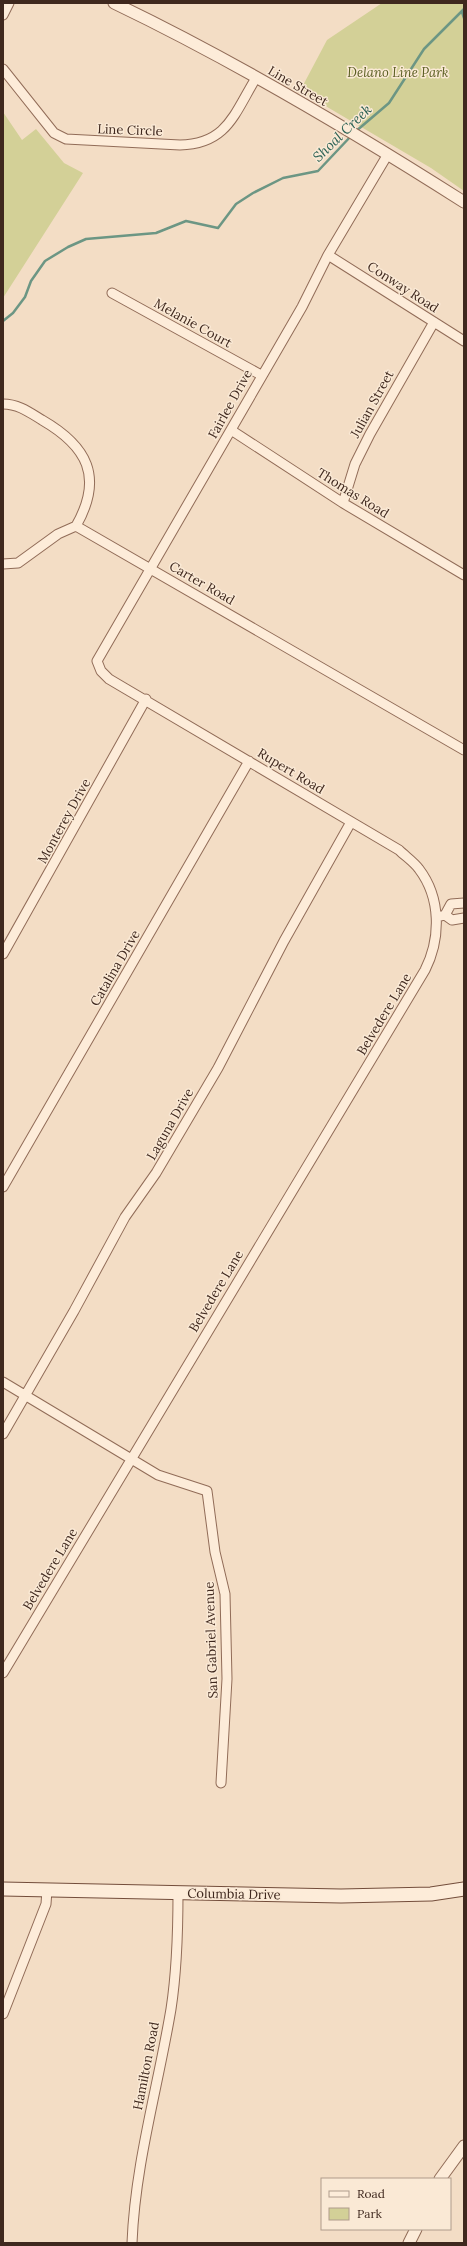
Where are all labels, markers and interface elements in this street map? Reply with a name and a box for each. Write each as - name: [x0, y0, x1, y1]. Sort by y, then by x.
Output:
- street label: Line Street: [265, 62, 331, 110]
- park label: Delano Line Park: [347, 64, 449, 81]
- water label: Shoal Creek: [309, 100, 375, 166]
- street label: Line Circle: [97, 120, 163, 140]
- street label: Conway Road: [364, 258, 442, 316]
- street label: Melanie Court: [151, 295, 235, 351]
- street label: Fairlee Drive: [204, 367, 256, 441]
- street label: Julian Street: [346, 367, 398, 442]
- street label: Thomas Road: [314, 464, 392, 522]
- street label: Carter Road: [166, 557, 238, 609]
- street label: Rupert Road: [254, 744, 328, 798]
- street label: Monterey Drive: [34, 775, 94, 867]
- street label: Catalina Drive: [86, 927, 144, 1009]
- street label: Belvedere Lane: [353, 970, 415, 1058]
- street label: Laguna Drive: [143, 1085, 197, 1163]
- street label: Belvedere Lane: [185, 1247, 247, 1335]
- street label: Belvedere Lane: [19, 1525, 81, 1613]
- street label: San Gabriel Avenue: [200, 1581, 222, 1699]
- street label: Columbia Drive: [187, 1885, 281, 1903]
- street label: Hamilton Road: [129, 2020, 163, 2112]
- legend: [321, 2178, 451, 2230]
- text: Road: [357, 2186, 385, 2201]
- text: Park: [357, 2206, 383, 2221]

